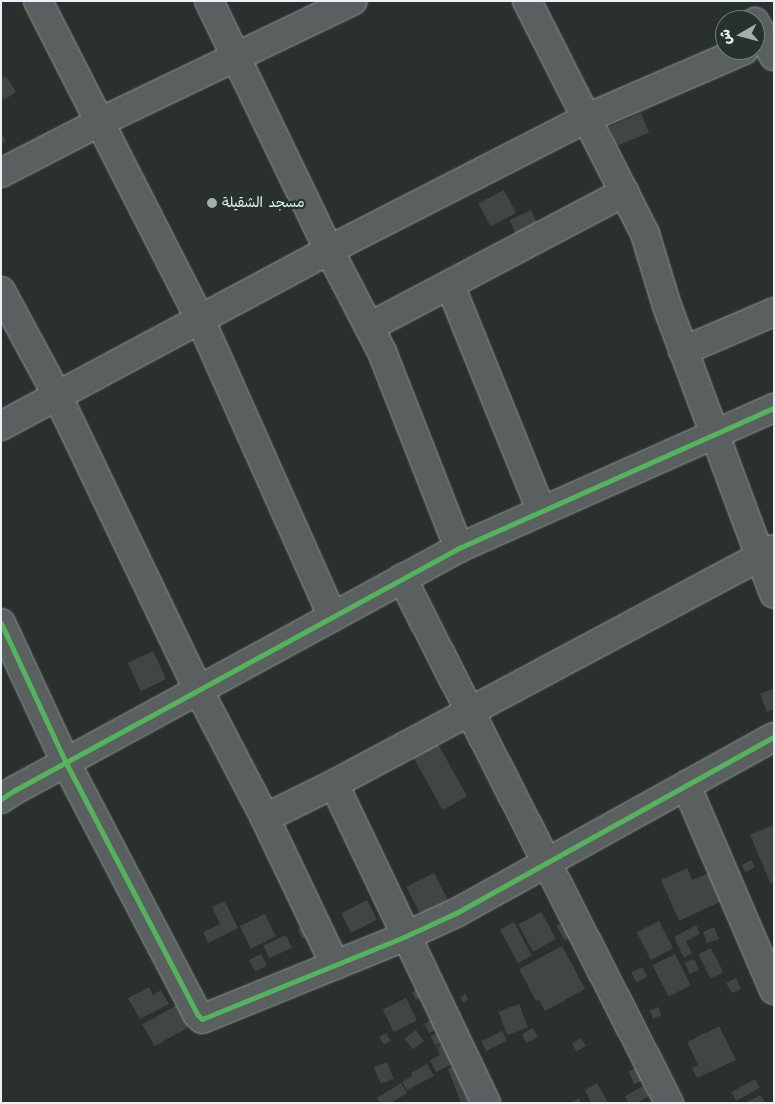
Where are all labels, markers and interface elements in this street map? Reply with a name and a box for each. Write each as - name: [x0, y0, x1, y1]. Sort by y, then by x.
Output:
- north arrow: [715, 10, 765, 60]
- text: ش: [714, 28, 738, 46]
- place label: مسجد الشقيلة: [222, 195, 305, 211]
- marker: مسجد الشقيلة: [206, 197, 218, 209]

